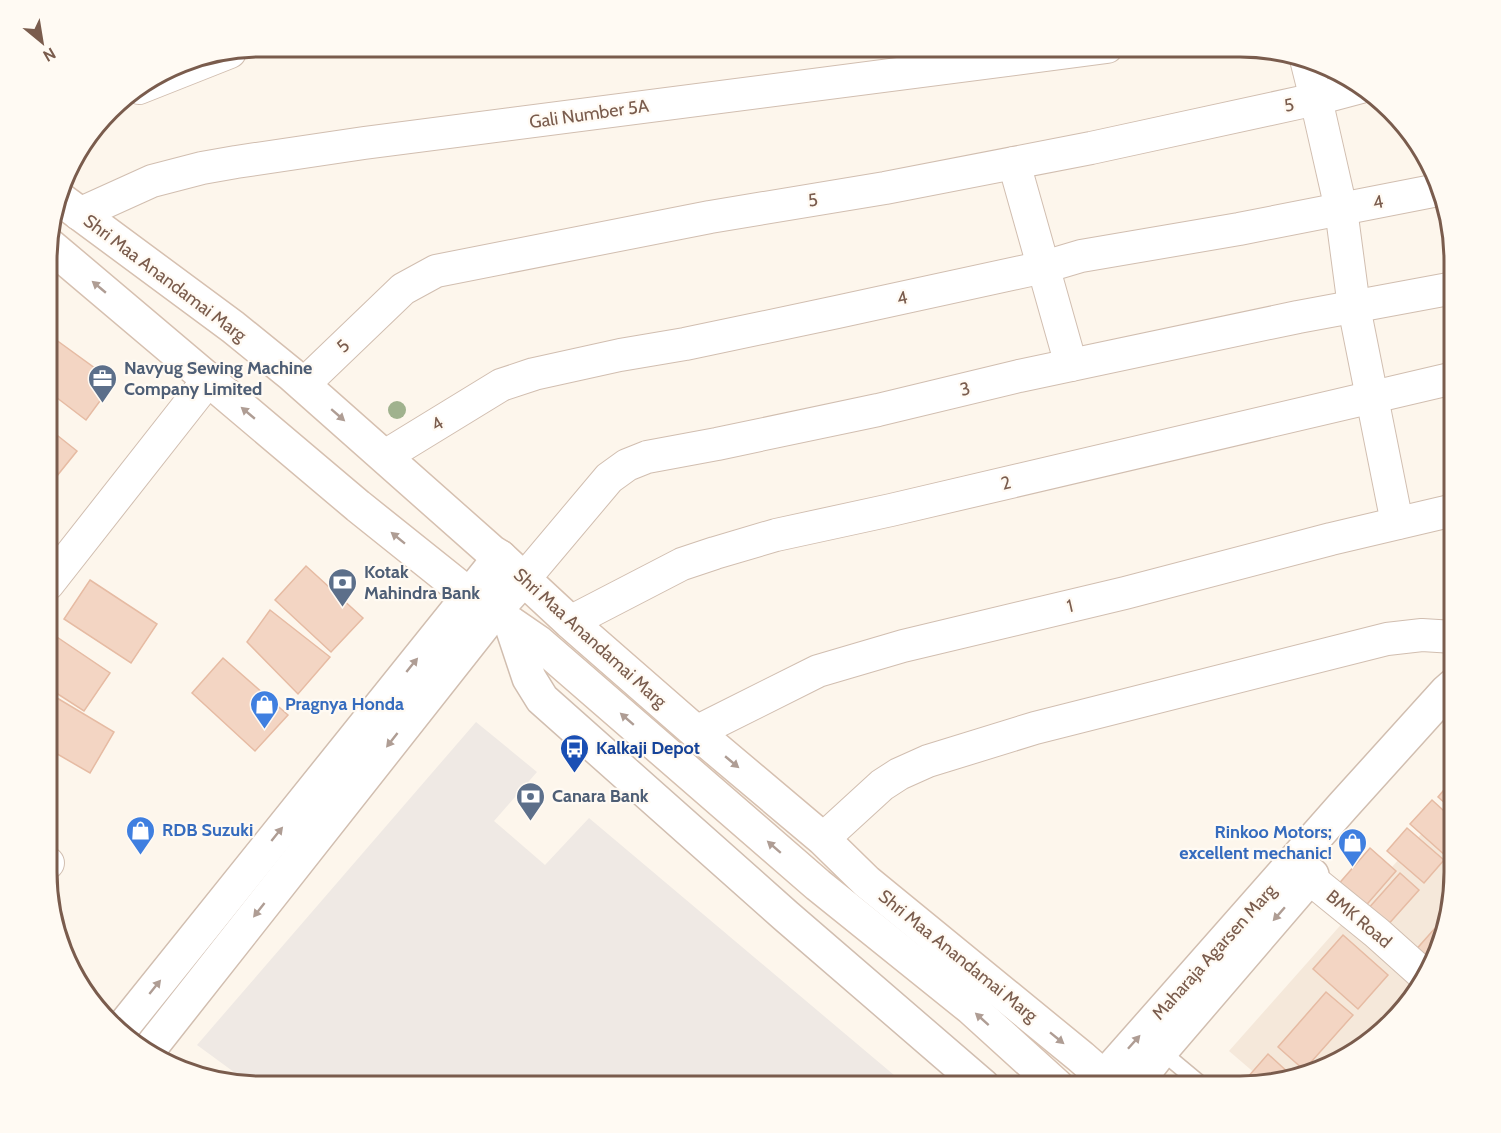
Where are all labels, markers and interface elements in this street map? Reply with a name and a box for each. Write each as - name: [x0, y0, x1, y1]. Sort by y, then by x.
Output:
- north arrow: [12, 12, 72, 72]
- text: N: [40, 44, 59, 66]
- street label: 5: [1282, 93, 1296, 117]
- street label: Gali Number 5A: [528, 95, 650, 133]
- street label: 5: [806, 188, 820, 212]
- street label: 4: [1371, 190, 1385, 214]
- street label: Shri Maa Anandamai Marg: [79, 210, 252, 347]
- one-way arrow: [92, 281, 107, 294]
- street label: 4: [895, 286, 909, 310]
- street label: 5: [332, 335, 354, 357]
- place label: Navyug Sewing Machine Company Limited: [124, 357, 312, 400]
- office icon: Navyug Sewing Machine Company Limited: [87, 362, 119, 404]
- street label: 3: [958, 377, 972, 401]
- one-way arrow: [241, 407, 256, 420]
- one-way arrow: [330, 408, 345, 421]
- street label: 4: [427, 412, 447, 436]
- street label: 2: [999, 471, 1013, 495]
- one-way arrow: [390, 532, 405, 544]
- place label: Kotak Mahindra Bank: [364, 561, 480, 604]
- street label: Shri Maa Anandamai Marg: [509, 564, 672, 713]
- bank icon: Kotak Mahindra Bank: [327, 566, 359, 608]
- street label: 1: [1065, 595, 1075, 617]
- one-way arrow: [405, 658, 417, 673]
- shop icon: Pragnya Honda: [248, 688, 280, 730]
- place label: Pragnya Honda: [285, 693, 404, 715]
- one-way arrow: [619, 712, 634, 726]
- bus stop icon: Kalkaji Depot: [559, 732, 591, 774]
- one-way arrow: [387, 733, 399, 748]
- place label: Kalkaji Depot: [596, 737, 700, 759]
- one-way arrow: [724, 756, 740, 769]
- bank icon: Canara Bank: [515, 780, 547, 822]
- place label: Canara Bank: [552, 785, 649, 807]
- shop icon: RDB Suzuki: [125, 814, 157, 856]
- place label: RDB Suzuki: [162, 819, 253, 841]
- place label: Rinkoo Motors; excellent mechanic!: [1179, 821, 1332, 864]
- shop icon: Rinkoo Motors; excellent mechanic!: [1337, 826, 1369, 868]
- one-way arrow: [270, 827, 283, 842]
- one-way arrow: [766, 840, 781, 854]
- street label: Maharaja Agarsen Marg: [1147, 879, 1281, 1024]
- street label: Shri Maa Anandamai Marg: [874, 885, 1043, 1028]
- street label: BMK Road: [1322, 885, 1396, 953]
- one-way arrow: [252, 902, 265, 918]
- one-way arrow: [1273, 906, 1286, 921]
- one-way arrow: [149, 979, 161, 994]
- one-way arrow: [975, 1012, 990, 1026]
- one-way arrow: [1049, 1031, 1065, 1044]
- one-way arrow: [1127, 1035, 1140, 1050]

